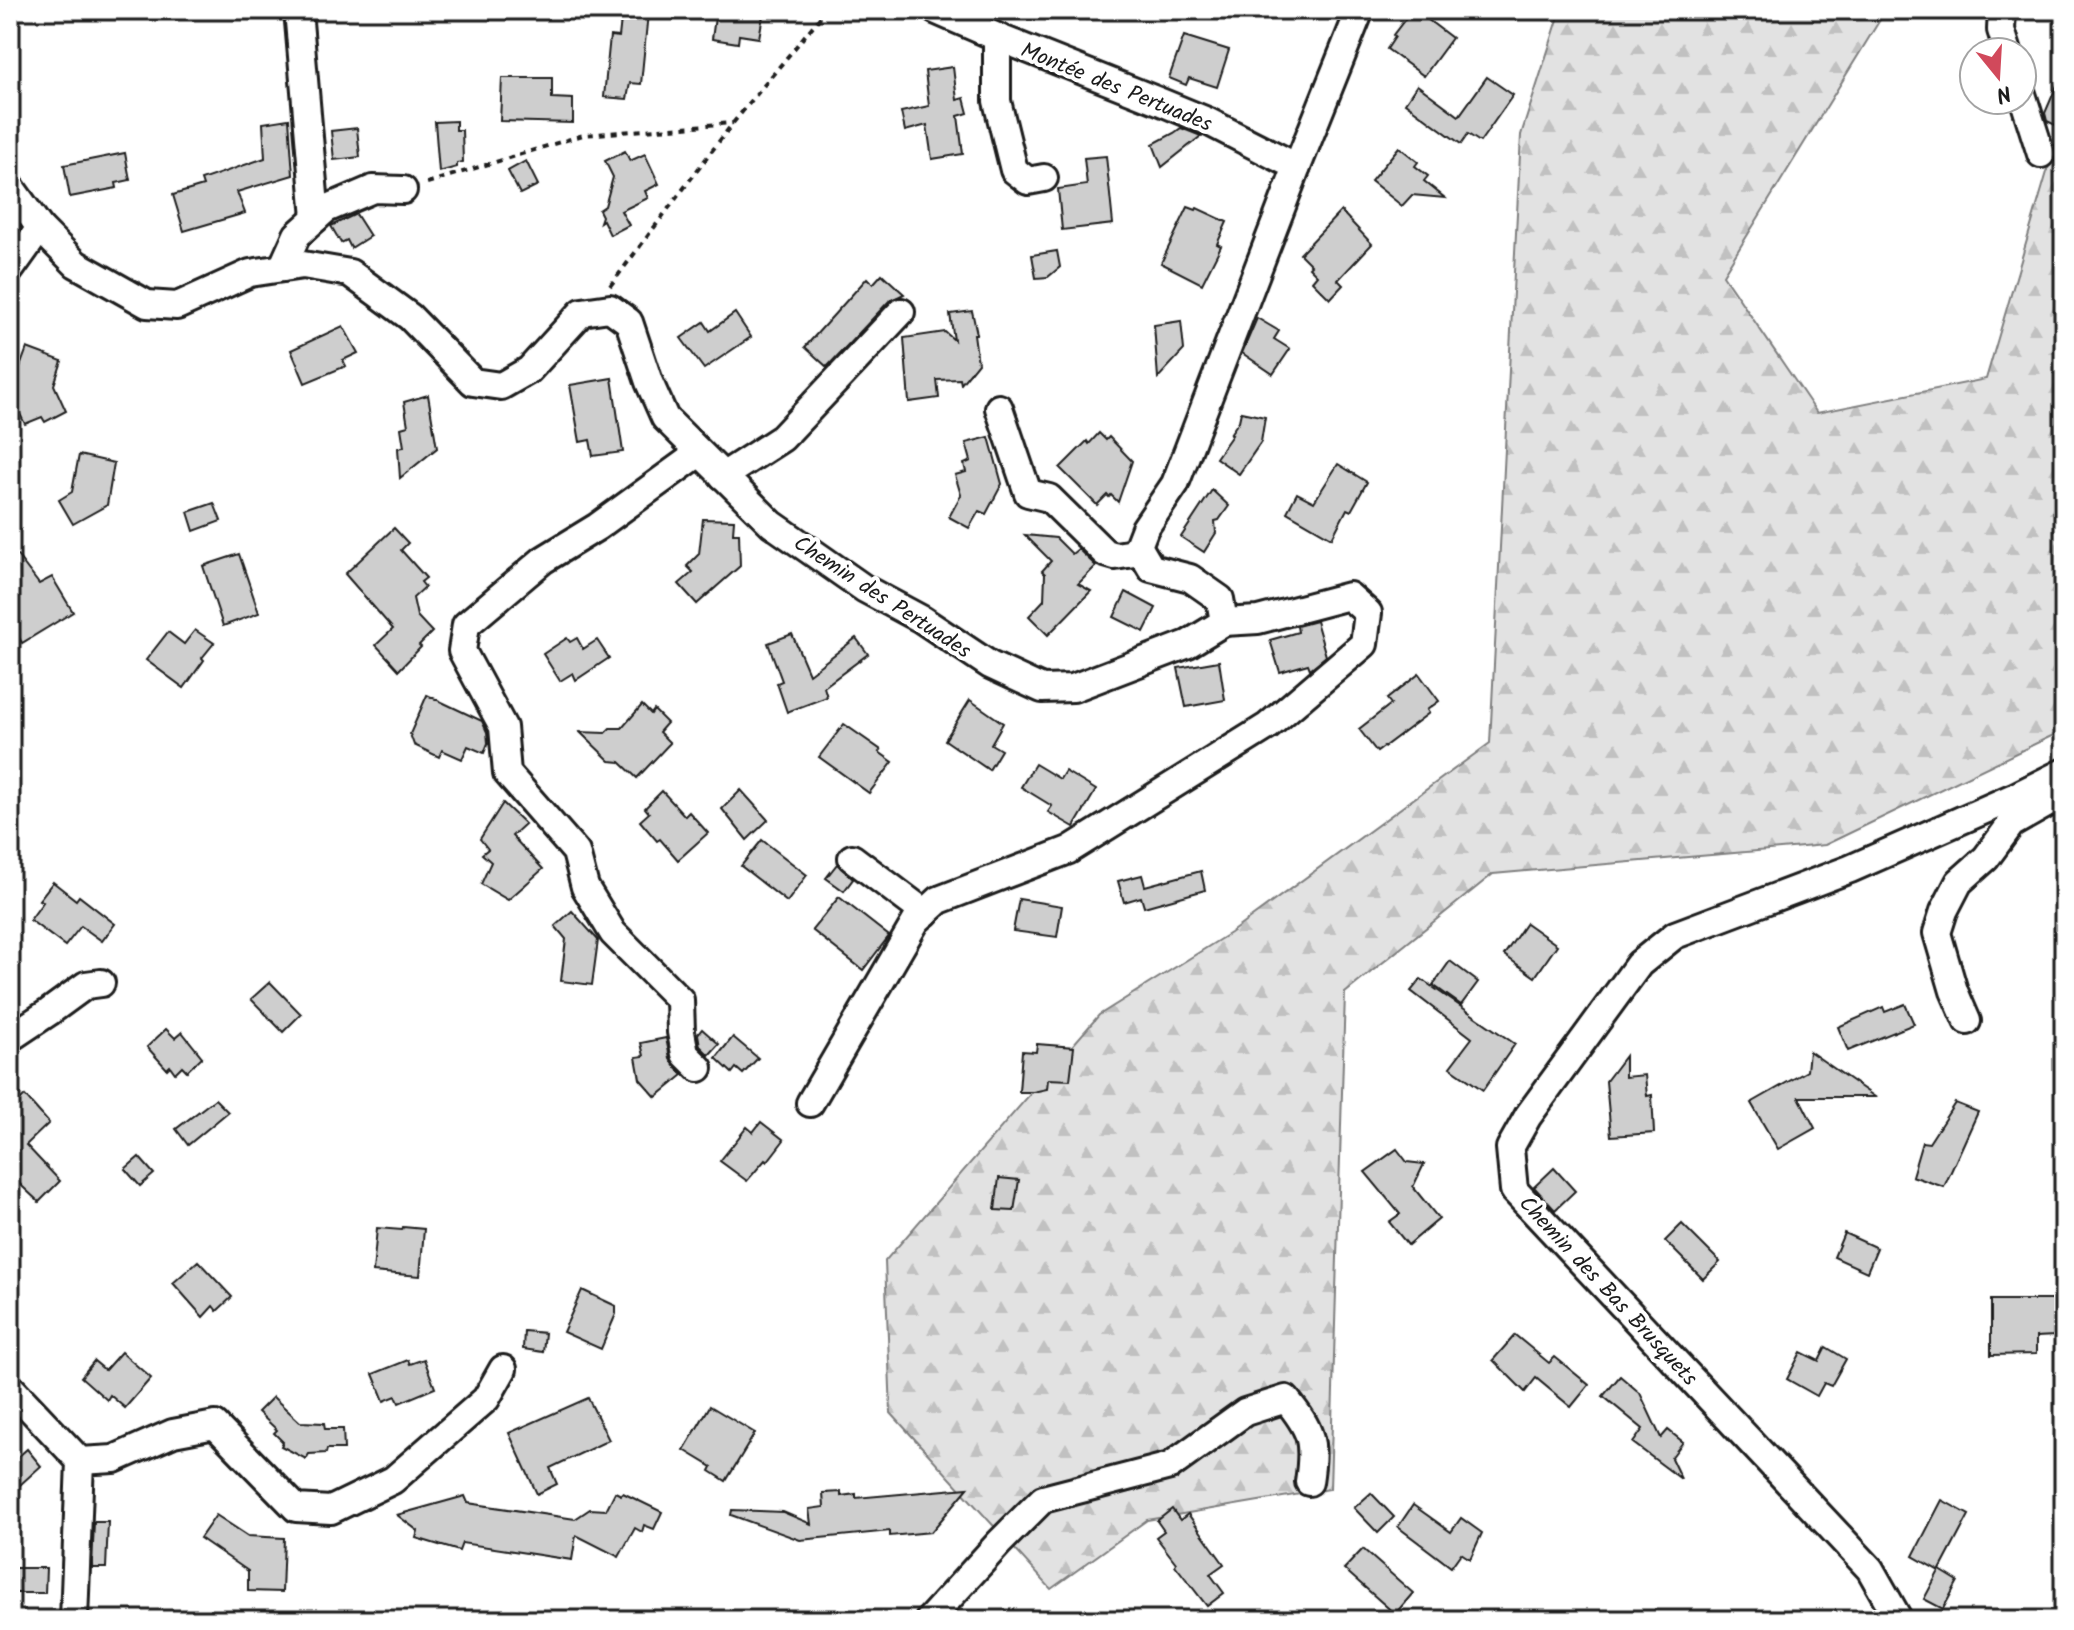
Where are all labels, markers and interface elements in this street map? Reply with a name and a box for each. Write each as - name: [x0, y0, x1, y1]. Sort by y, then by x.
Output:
- street label: Montée des Pertuades: [1015, 34, 1218, 143]
- north arrow: [1958, 36, 2038, 116]
- text: N: [1991, 74, 2015, 111]
- street label: Chemin des Pertuades: [786, 527, 978, 669]
- street label: Chemin des Bas Brusquets: [1509, 1188, 1706, 1395]

